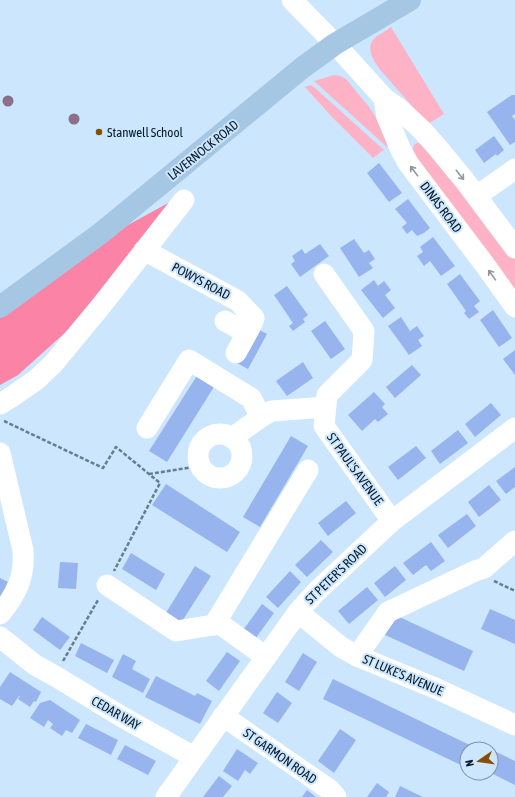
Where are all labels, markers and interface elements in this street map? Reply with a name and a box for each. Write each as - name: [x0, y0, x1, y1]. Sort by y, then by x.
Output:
- street label: LAVERNOCK ROAD: [165, 117, 241, 183]
- place label: Stanwell School: [107, 125, 184, 140]
- marker: Stanwell School: [94, 127, 104, 137]
- one-way arrow: [410, 166, 418, 177]
- one-way arrow: [456, 170, 464, 181]
- street label: DINAS ROAD: [417, 179, 465, 235]
- street label: POWYS ROAD: [169, 259, 233, 303]
- one-way arrow: [488, 270, 496, 281]
- street label: ST PAUL'S AVENUE: [324, 430, 386, 508]
- street label: ST PETER'S ROAD: [302, 541, 370, 607]
- street label: ST LUKE'S AVENUE: [361, 651, 446, 699]
- street label: CEDAR WAY: [89, 693, 143, 733]
- street label: ST GARMON ROAD: [240, 725, 320, 787]
- north arrow: [459, 741, 499, 781]
- text: N: [463, 759, 476, 768]

